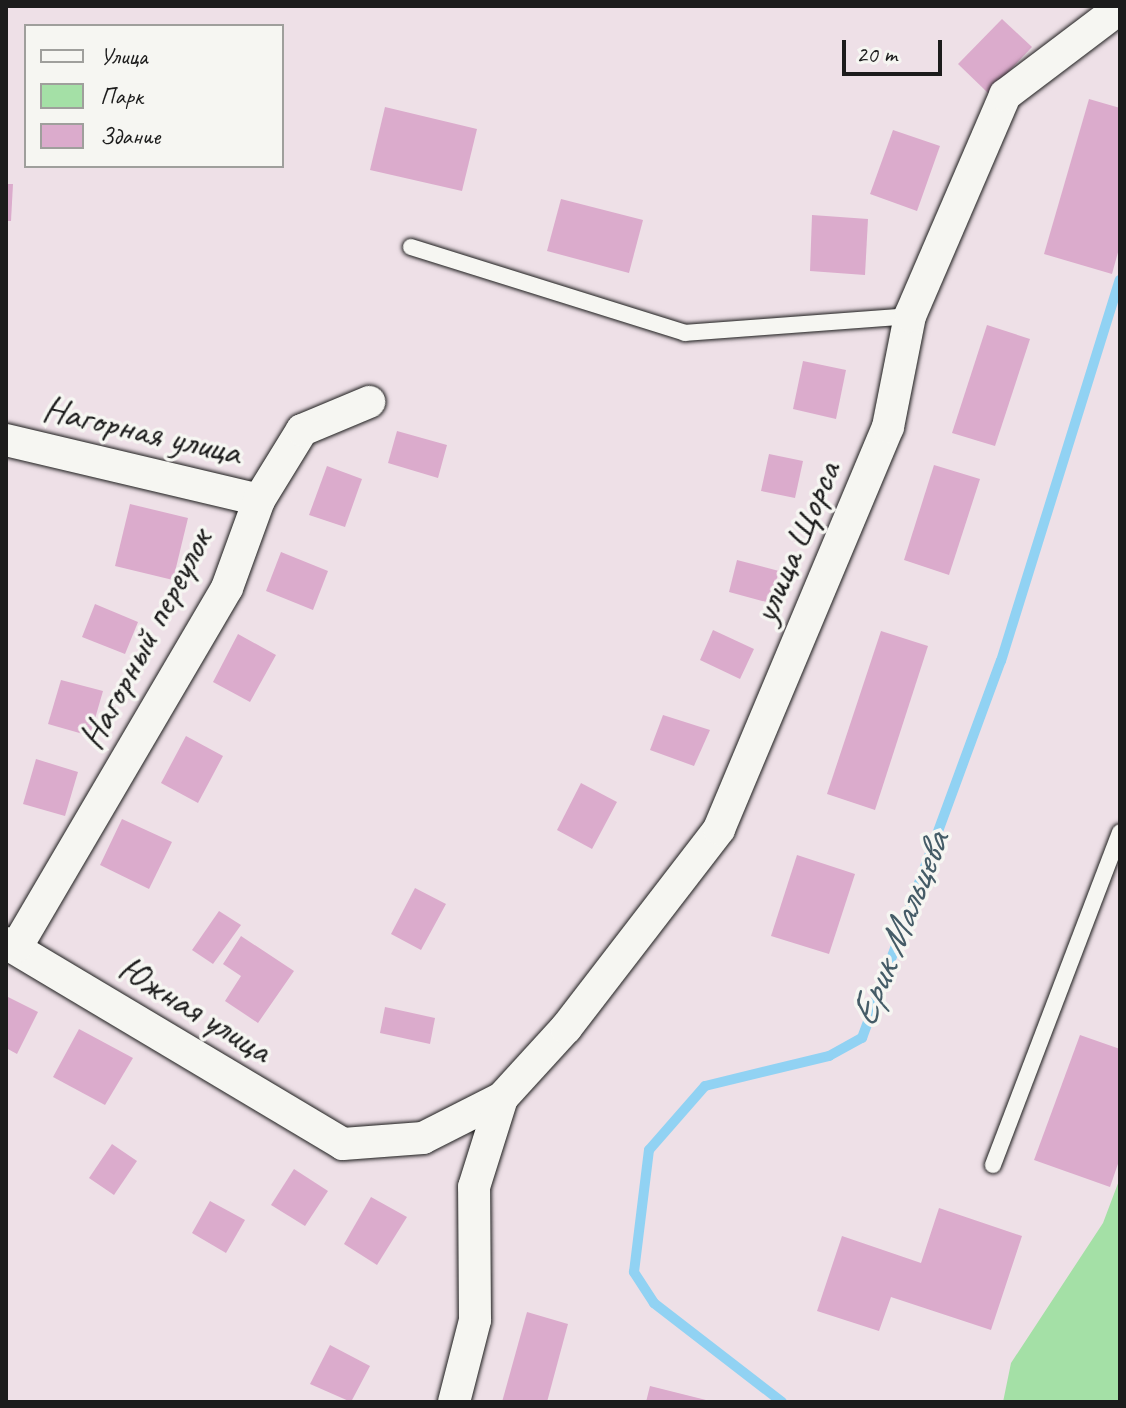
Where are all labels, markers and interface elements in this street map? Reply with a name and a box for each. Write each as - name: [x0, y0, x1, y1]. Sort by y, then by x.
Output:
- legend: [24, 24, 284, 168]
- scale bar: [846, 24, 946, 74]
- text: 20 m: [856, 39, 897, 69]
- text: Улица: [100, 41, 148, 71]
- text: Парк: [100, 81, 143, 111]
- text: Здание: [100, 121, 160, 151]
- street label: Нагорная улица: [38, 385, 246, 475]
- street label: улица Щорса: [742, 455, 850, 629]
- street label: Нагорный переулок: [68, 521, 222, 757]
- water label: Ерик Мальцева: [838, 825, 960, 1033]
- street label: Южная улица: [109, 945, 281, 1073]

